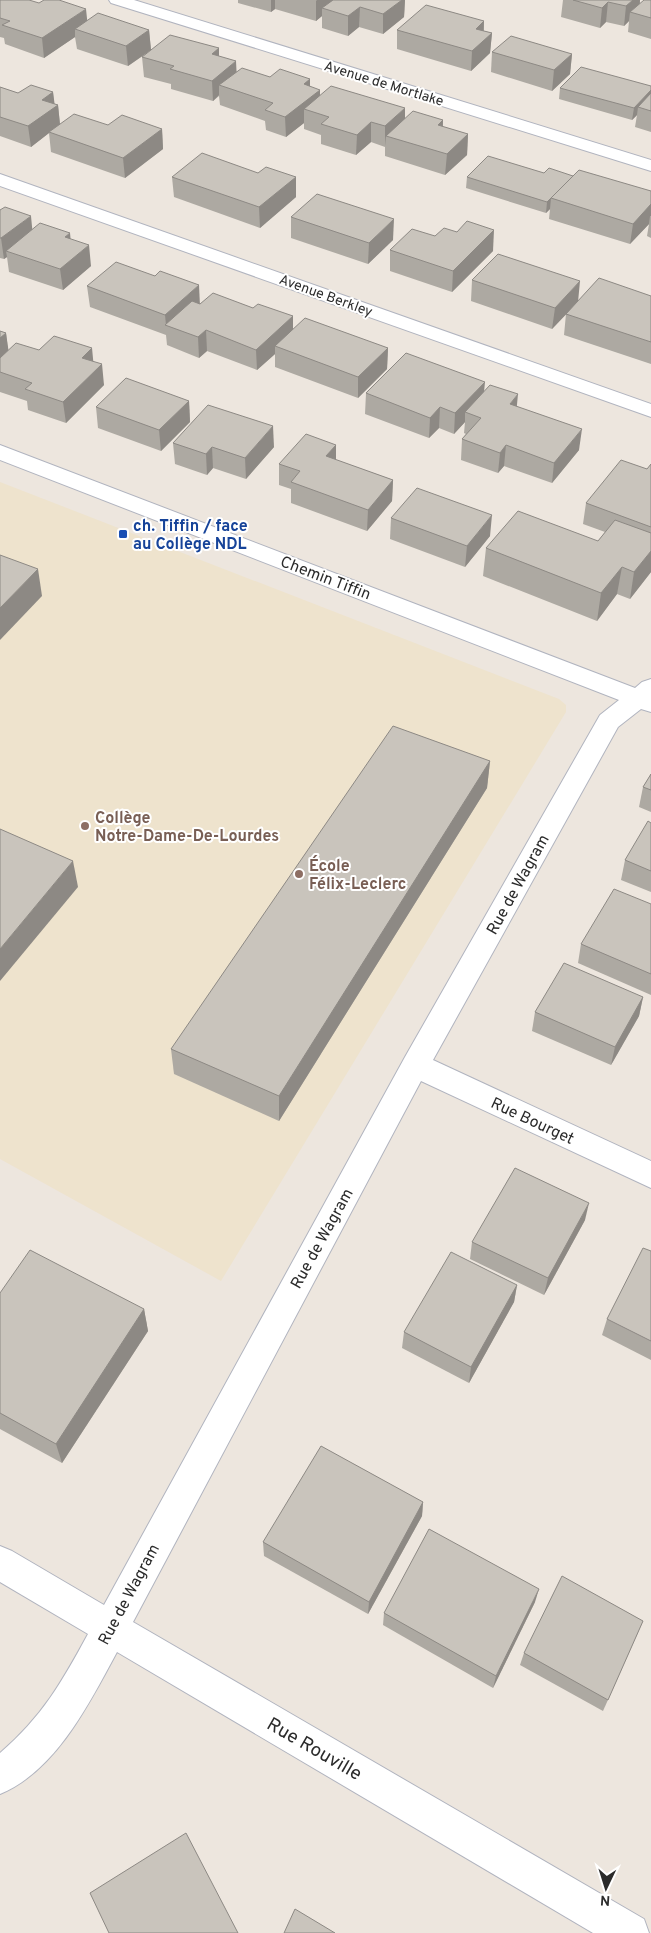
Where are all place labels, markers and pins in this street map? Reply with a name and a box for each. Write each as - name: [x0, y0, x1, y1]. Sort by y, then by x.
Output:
- place label: ch. Tiffin / face au Collège NDL: [133, 517, 248, 555]
- marker: ch. Tiffin / face au Collège NDL: [117, 528, 129, 540]
- place label: Collège Notre-Dame-De-Lourdes: [95, 809, 279, 847]
- marker: Collège Notre-Dame-De-Lourdes: [79, 820, 91, 832]
- place label: École Félix-Leclerc: [309, 855, 406, 895]
- marker: École Félix-Leclerc: [293, 868, 305, 880]

